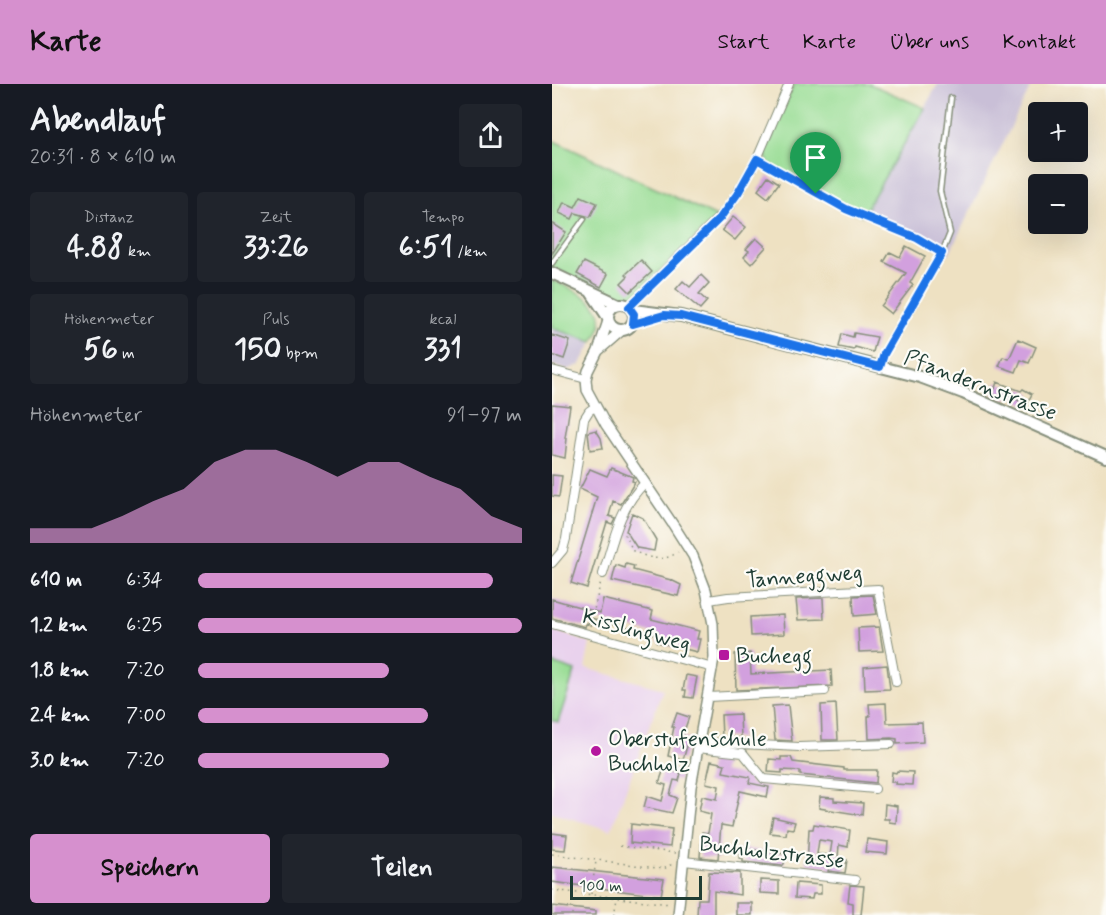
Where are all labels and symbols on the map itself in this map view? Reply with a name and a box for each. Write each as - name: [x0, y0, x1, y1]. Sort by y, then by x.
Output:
- pin: [790, 132, 841, 194]
- street label: Pfandernstrasse: [900, 344, 1061, 428]
- street label: Tanneggweg: [745, 559, 864, 598]
- street label: Kisslingweg: [578, 603, 694, 662]
- place label: Buchegg: [736, 643, 812, 674]
- marker: Buchegg: [717, 648, 731, 662]
- place label: Oberstufenschule Buchholz: [608, 726, 767, 779]
- marker: Oberstufenschule Buchholz: [589, 744, 603, 758]
- street label: Buchholzstrasse: [697, 830, 846, 876]
- scale bar: [570, 873, 702, 900]

